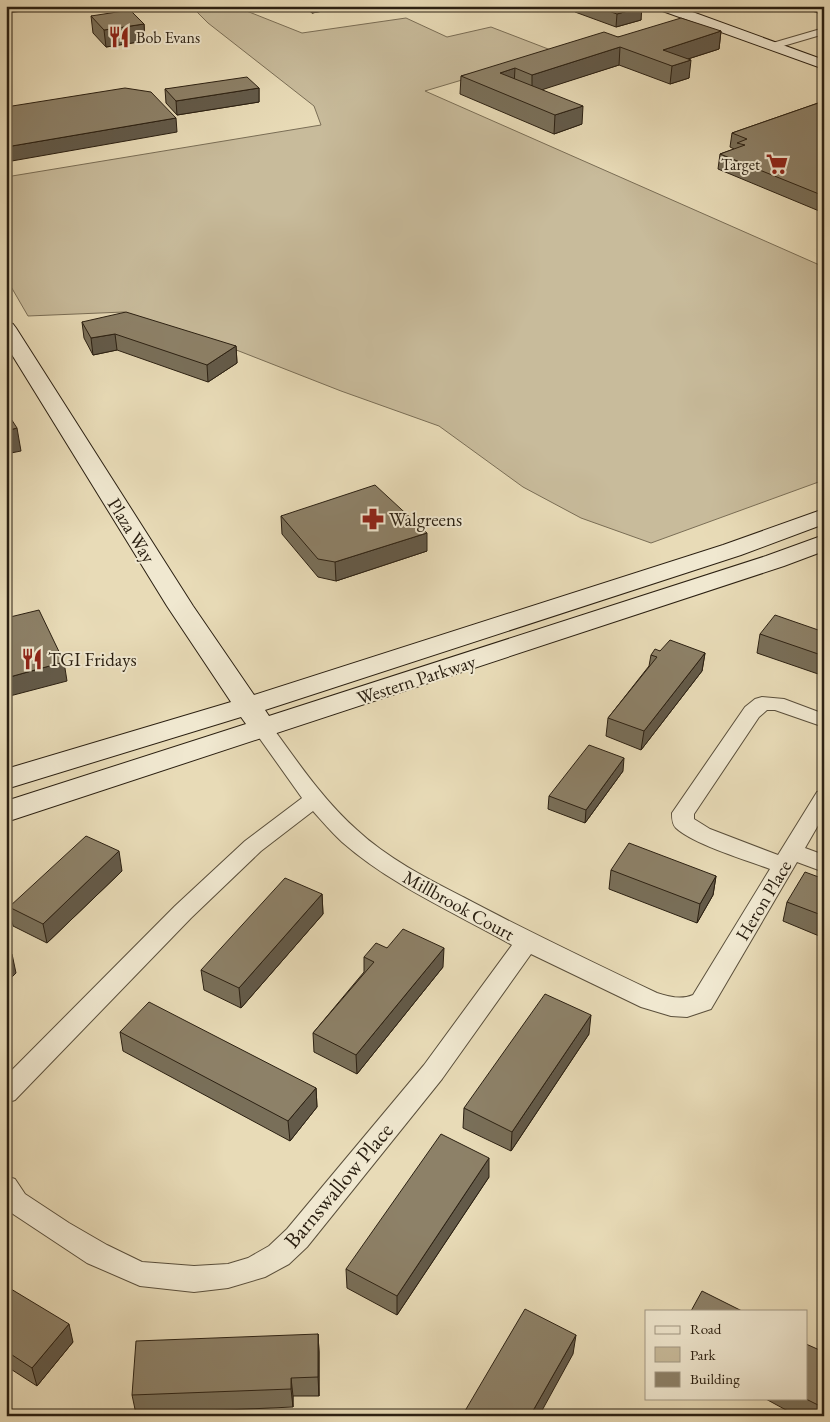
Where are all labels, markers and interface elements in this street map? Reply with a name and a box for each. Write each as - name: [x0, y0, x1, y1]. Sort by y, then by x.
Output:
- restaurant icon: Bob Evans: [106, 24, 132, 50]
- place label: Bob Evans: [136, 27, 200, 48]
- supermarket icon: Target: [764, 151, 790, 177]
- place label: Target: [721, 154, 760, 175]
- street label: Plaza Way: [102, 493, 162, 568]
- pharmacy icon: Walgreens: [360, 506, 386, 532]
- place label: Walgreens: [389, 507, 462, 532]
- restaurant icon: TGI Fridays: [19, 646, 45, 672]
- place label: TGI Fridays: [48, 647, 137, 672]
- street label: Western Parkway: [354, 648, 479, 710]
- street label: Heron Place: [730, 855, 797, 945]
- street label: Millbrook Court: [399, 865, 519, 946]
- street label: Barnswallow Place: [277, 1116, 400, 1254]
- legend: [645, 1310, 808, 1400]
- text: Road: [690, 1319, 722, 1338]
- text: Park: [690, 1345, 717, 1364]
- text: Building: [690, 1369, 740, 1388]

